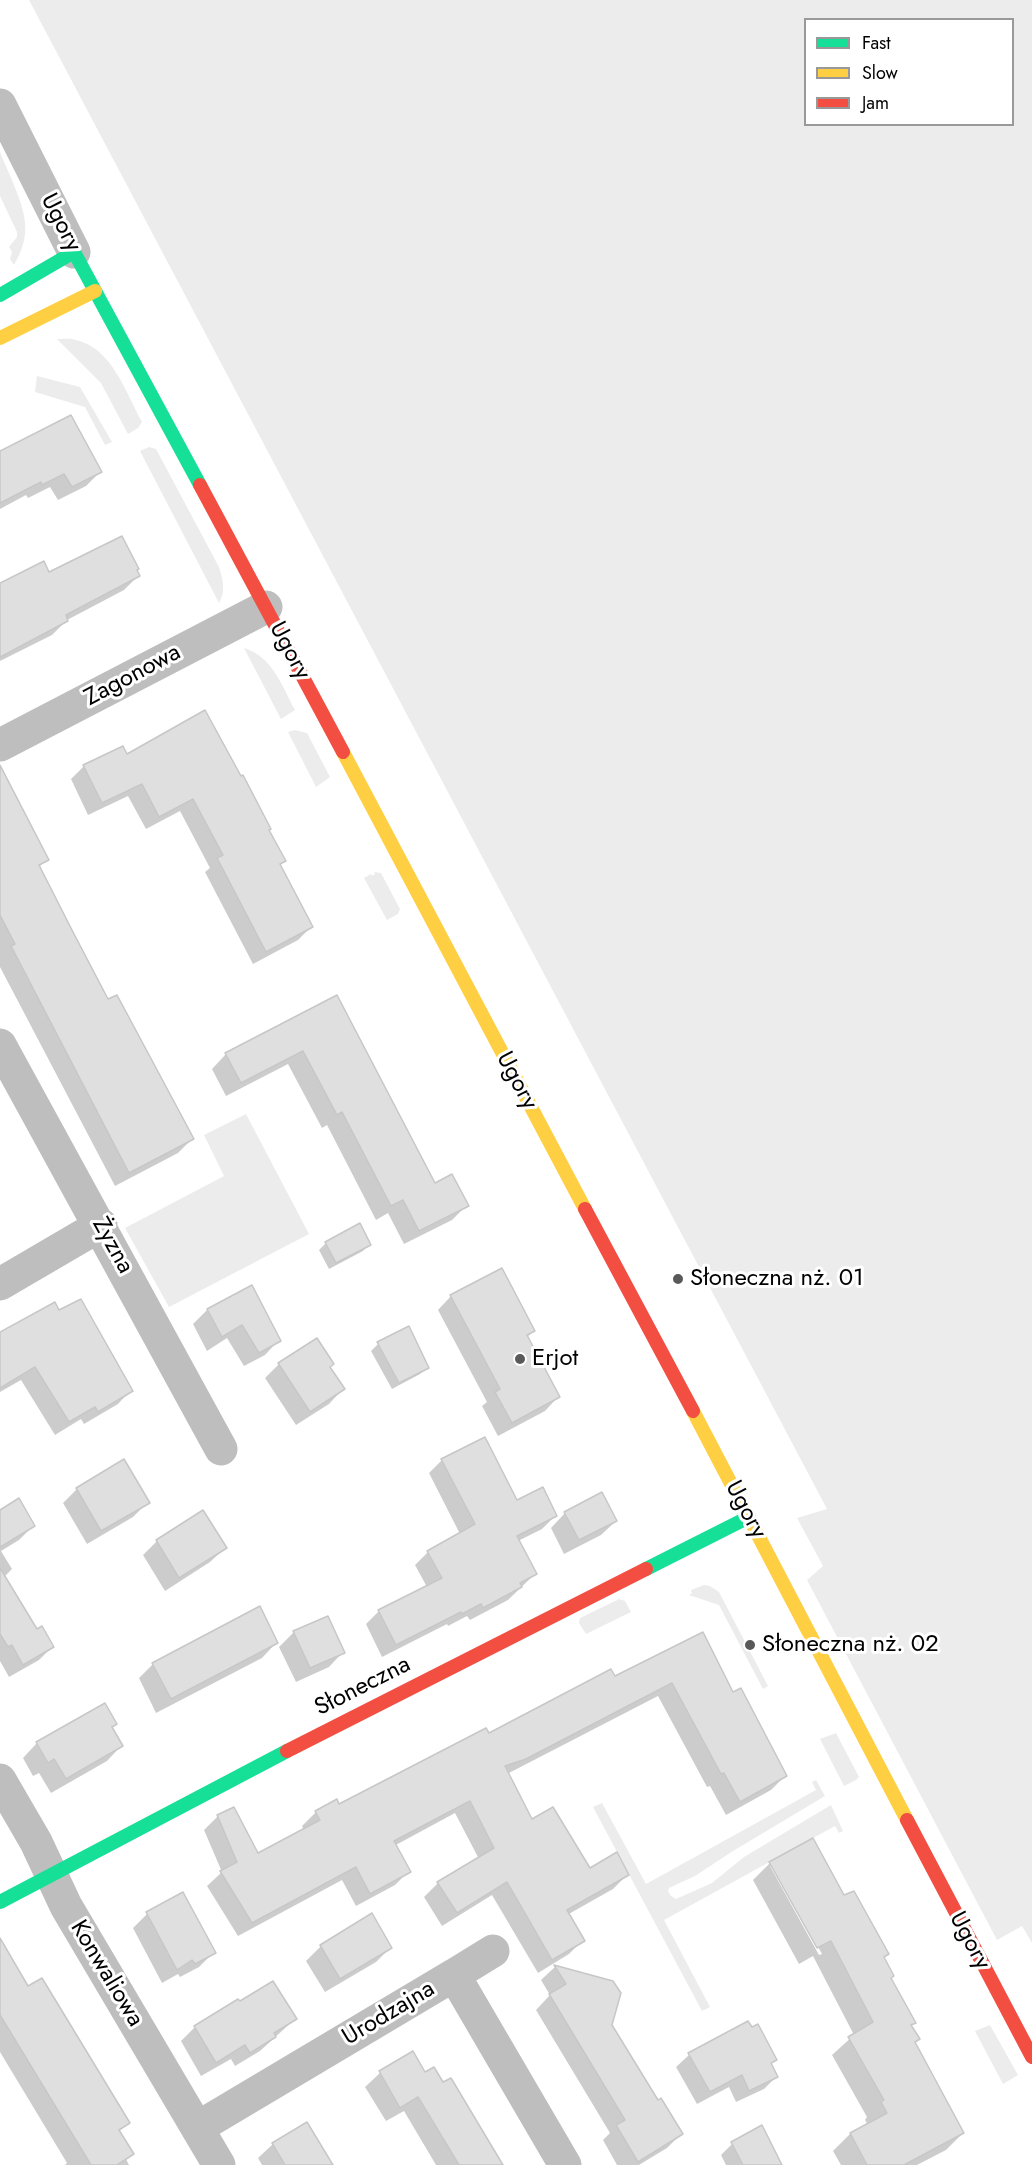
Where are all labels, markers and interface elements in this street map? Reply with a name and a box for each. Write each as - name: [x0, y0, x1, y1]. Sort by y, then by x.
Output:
- legend: [804, 18, 1014, 126]
- text: Fast: [862, 30, 891, 56]
- text: Slow: [862, 60, 898, 86]
- text: Jam: [862, 90, 889, 116]
- street label: Ugory: [33, 189, 87, 257]
- street label: Ugory: [262, 617, 316, 685]
- street label: Zagonowa: [80, 639, 186, 713]
- street label: Ugory: [489, 1047, 543, 1115]
- street label: Żyzna: [85, 1213, 139, 1279]
- place label: Słoneczna nż. 01: [690, 1265, 864, 1293]
- marker: Słoneczna nż. 01: [671, 1272, 685, 1286]
- place label: Erjot: [532, 1345, 578, 1373]
- marker: Erjot: [513, 1352, 527, 1366]
- street label: Ugory: [718, 1476, 772, 1544]
- place label: Słoneczna nż. 02: [762, 1631, 939, 1659]
- marker: Słoneczna nż. 02: [743, 1638, 757, 1652]
- street label: Słoneczna: [310, 1651, 416, 1723]
- street label: Ugory: [942, 1907, 996, 1975]
- street label: Konwaliowa: [63, 1916, 149, 2032]
- street label: Urodzajna: [338, 1975, 440, 2053]

